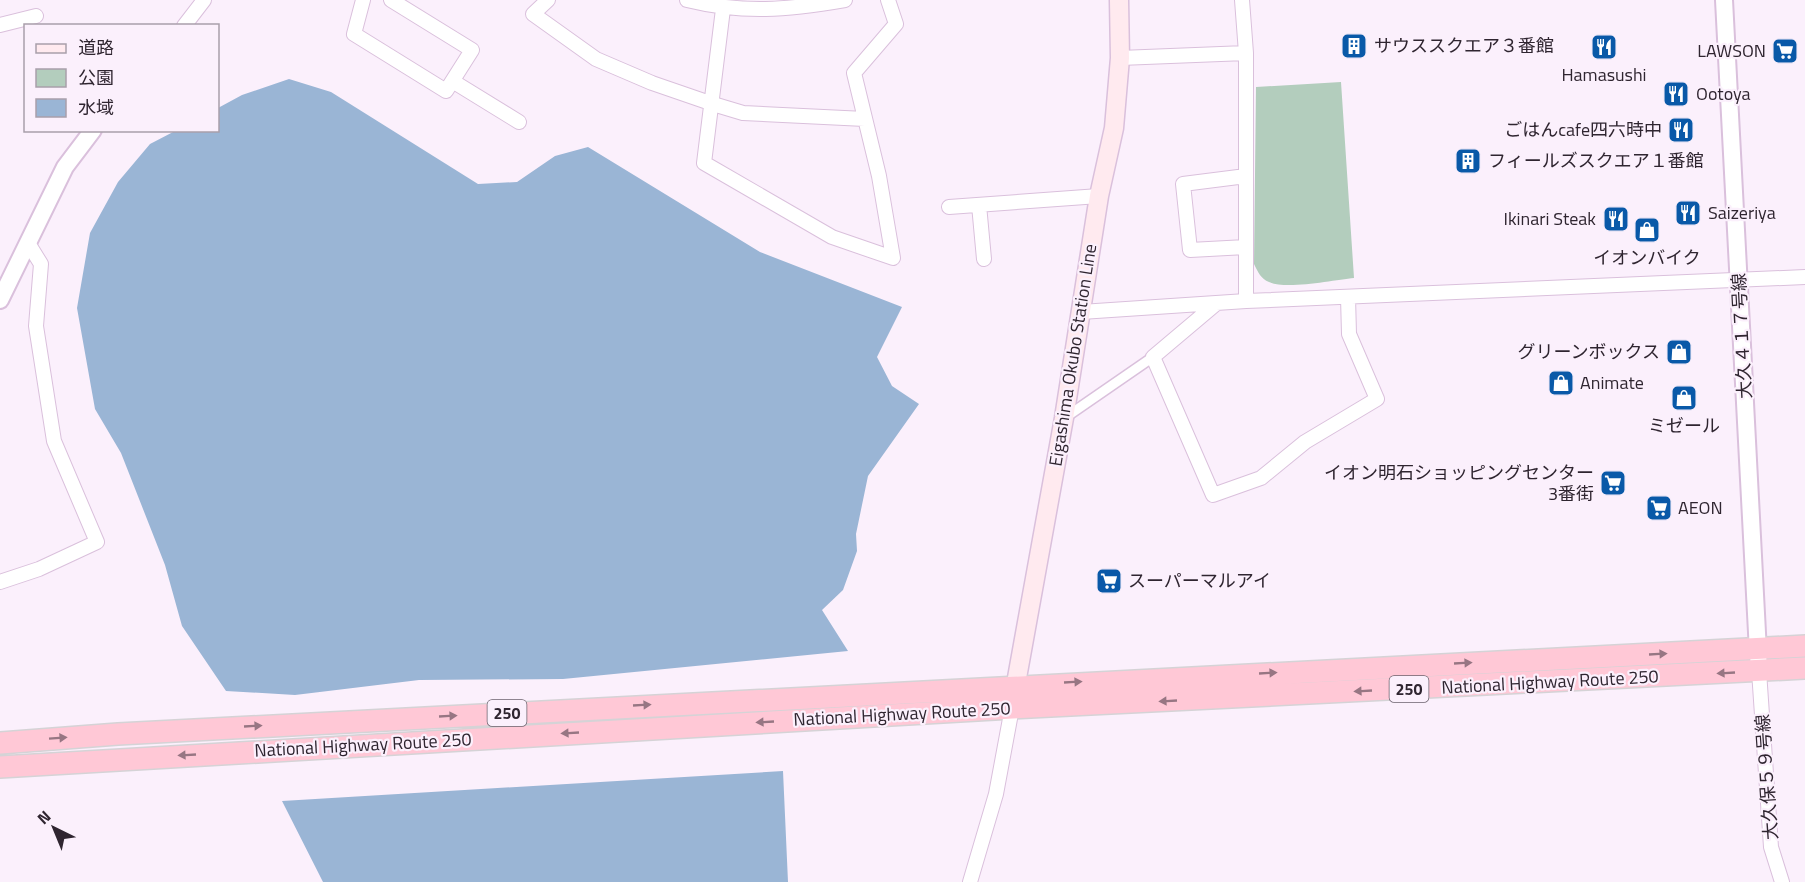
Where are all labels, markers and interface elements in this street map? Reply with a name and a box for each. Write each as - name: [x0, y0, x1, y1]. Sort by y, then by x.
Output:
- legend: [24, 24, 219, 132]
- building icon: サウススクエア３番館: [1339, 31, 1369, 61]
- place label: サウススクエア３番館: [1374, 32, 1554, 59]
- restaurant icon: Hamasushi: [1589, 32, 1619, 62]
- text: 道路: [78, 34, 114, 61]
- supermarket icon: LAWSON: [1770, 36, 1800, 66]
- place label: LAWSON: [1697, 37, 1766, 64]
- place label: Hamasushi: [1561, 61, 1647, 88]
- text: 公園: [78, 64, 114, 91]
- restaurant icon: Ootoya: [1661, 79, 1691, 109]
- place label: Ootoya: [1696, 80, 1751, 107]
- text: 水域: [78, 94, 114, 121]
- restaurant icon: ごはんcafe四六時中: [1666, 115, 1696, 145]
- place label: ごはんcafe四六時中: [1504, 116, 1662, 143]
- building icon: フィールズスクエア１番館: [1453, 146, 1483, 176]
- place label: フィールズスクエア１番館: [1488, 147, 1704, 174]
- restaurant icon: Saizeriya: [1673, 198, 1703, 228]
- place label: Saizeriya: [1708, 199, 1776, 226]
- restaurant icon: Ikinari Steak: [1601, 204, 1631, 234]
- place label: Ikinari Steak: [1504, 205, 1596, 232]
- shop icon: イオンバイク: [1632, 215, 1662, 245]
- street label: Eigashima Okubo Station Line: [1042, 242, 1103, 468]
- place label: イオンバイク: [1593, 244, 1701, 271]
- street label: 大久４１７号線: [1725, 272, 1758, 400]
- shop icon: グリーンボックス: [1664, 337, 1694, 367]
- place label: グリーンボックス: [1517, 338, 1660, 365]
- shop icon: Animate: [1546, 368, 1576, 398]
- place label: Animate: [1580, 369, 1644, 396]
- shop icon: ミゼール: [1669, 383, 1699, 413]
- place label: ミゼール: [1648, 412, 1720, 439]
- place label: イオン明石ショッピングセンター 3番街: [1324, 459, 1594, 507]
- supermarket icon: イオン明石ショッピングセンター 3番街: [1598, 468, 1628, 498]
- supermarket icon: AEON: [1644, 493, 1674, 523]
- place label: AEON: [1678, 494, 1723, 521]
- supermarket icon: スーパーマルアイ: [1094, 566, 1124, 596]
- place label: スーパーマルアイ: [1128, 567, 1271, 594]
- one-way arrow: [1648, 649, 1667, 658]
- one-way arrow: [1453, 659, 1472, 668]
- street label: National Highway Route 250: [1441, 662, 1659, 701]
- one-way arrow: [1259, 668, 1278, 677]
- one-way arrow: [1716, 668, 1735, 678]
- road number: 250: [1390, 676, 1428, 702]
- one-way arrow: [1064, 678, 1083, 687]
- one-way arrow: [1354, 687, 1373, 696]
- street label: National Highway Route 250: [793, 694, 1011, 733]
- one-way arrow: [1159, 696, 1178, 705]
- road number: 250: [488, 700, 526, 726]
- one-way arrow: [633, 701, 652, 710]
- one-way arrow: [438, 711, 457, 720]
- street label: 大久保５９号線: [1749, 713, 1784, 841]
- one-way arrow: [756, 717, 775, 727]
- one-way arrow: [243, 722, 262, 731]
- street label: National Highway Route 250: [254, 725, 472, 764]
- one-way arrow: [561, 729, 580, 738]
- one-way arrow: [49, 733, 68, 743]
- one-way arrow: [178, 750, 197, 760]
- north arrow: [24, 798, 84, 858]
- text: N: [32, 804, 56, 830]

